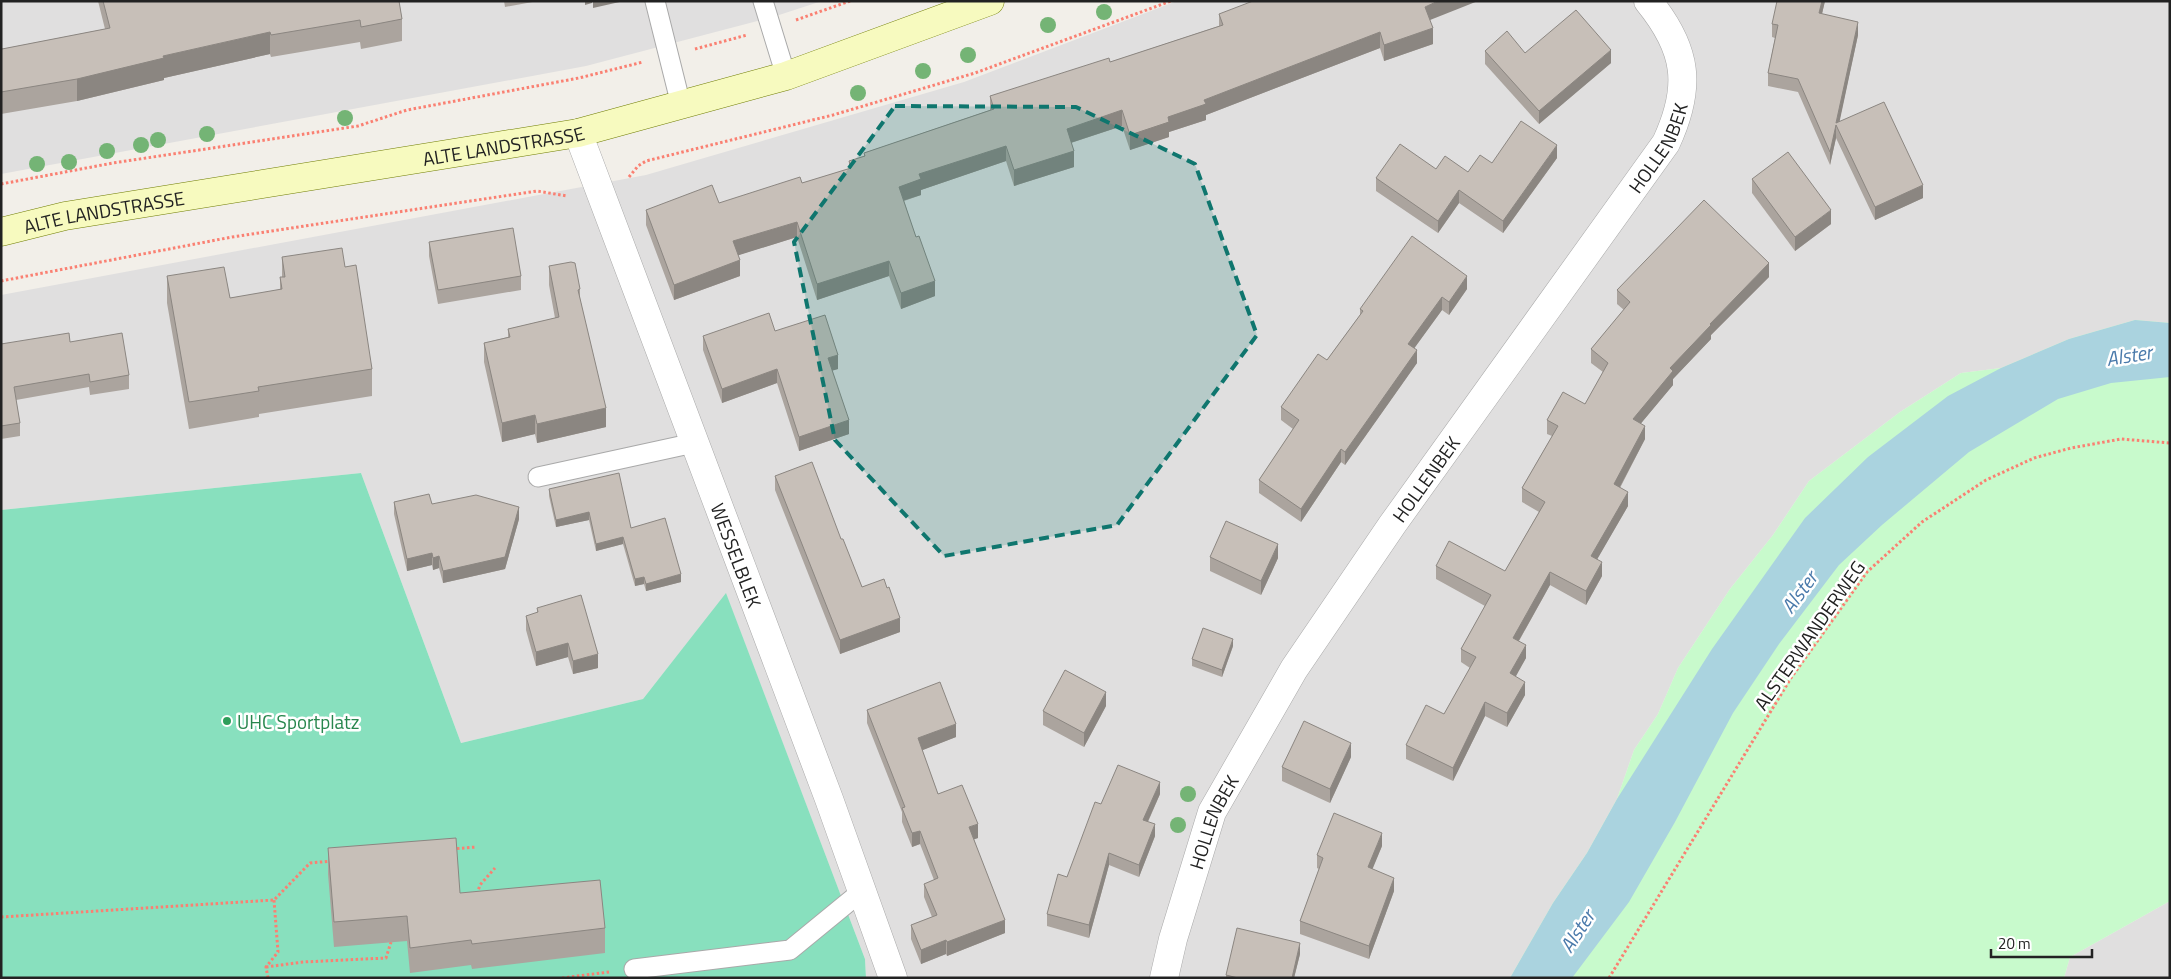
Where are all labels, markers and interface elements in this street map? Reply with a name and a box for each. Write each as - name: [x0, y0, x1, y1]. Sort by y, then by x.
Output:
- street label: HOLLENBEK: [1620, 100, 1694, 199]
- street label: ALTE LANDSTRASSE: [420, 117, 588, 172]
- street label: ALTE LANDSTRASSE: [20, 182, 186, 240]
- water label: Alster: [2104, 336, 2157, 374]
- street label: HOLLENBEK: [1384, 429, 1466, 528]
- street label: WESSELBLEK: [704, 499, 770, 612]
- street label: ALSTERWANDERWEG: [1746, 554, 1872, 716]
- water label: Alster: [1773, 562, 1827, 620]
- place label: UHC Sportplatz: [237, 707, 359, 736]
- marker: UHC Sportplatz: [221, 715, 233, 727]
- street label: HOLLENBEK: [1181, 769, 1245, 873]
- water label: Alster: [1552, 901, 1604, 959]
- scale bar: [1991, 926, 2092, 958]
- text: 20 m: [1998, 932, 2031, 955]

